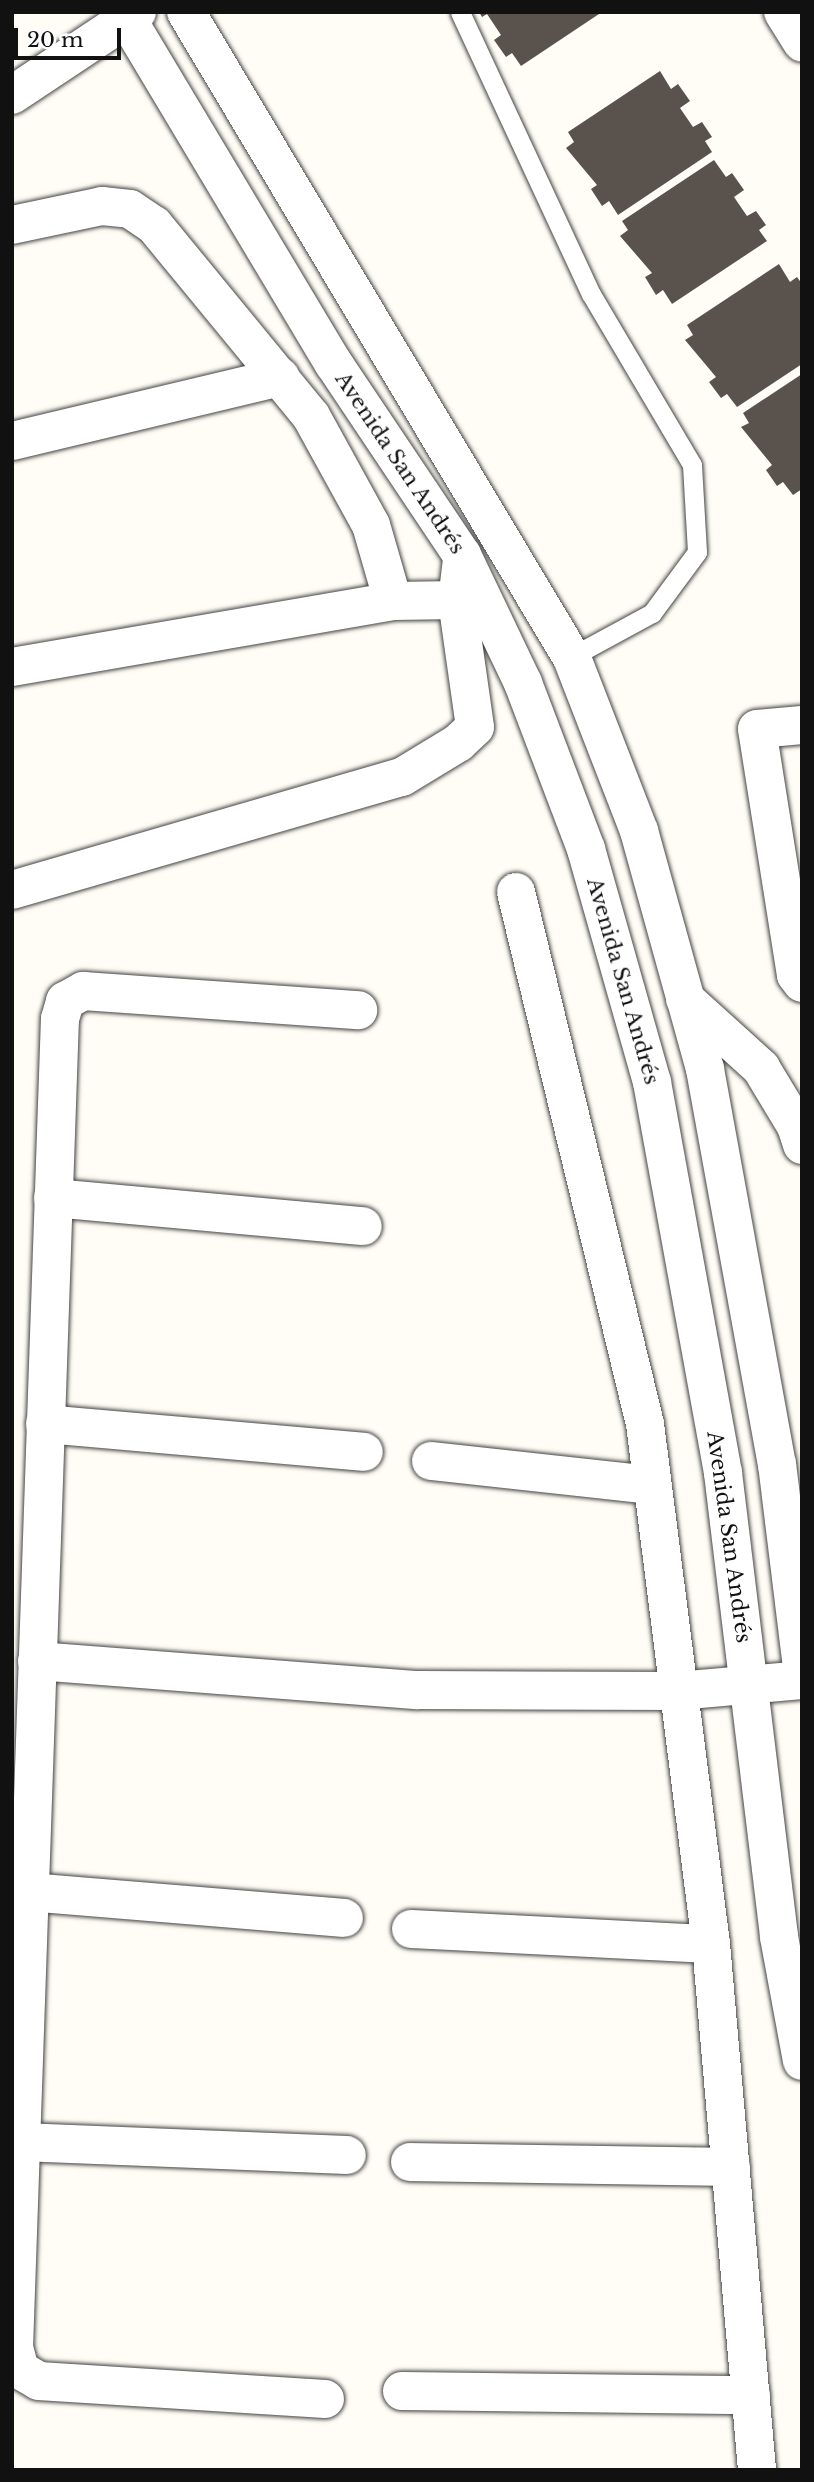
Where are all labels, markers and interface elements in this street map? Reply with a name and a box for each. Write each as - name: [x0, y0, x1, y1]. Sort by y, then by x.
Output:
- scale bar: [18, 14, 124, 58]
- text: 20 m: [27, 27, 84, 53]
- street label: Avenida San Andrés: [330, 367, 470, 559]
- street label: Avenida San Andrés: [581, 874, 665, 1088]
- street label: Avenida San Andrés: [702, 1429, 756, 1645]

